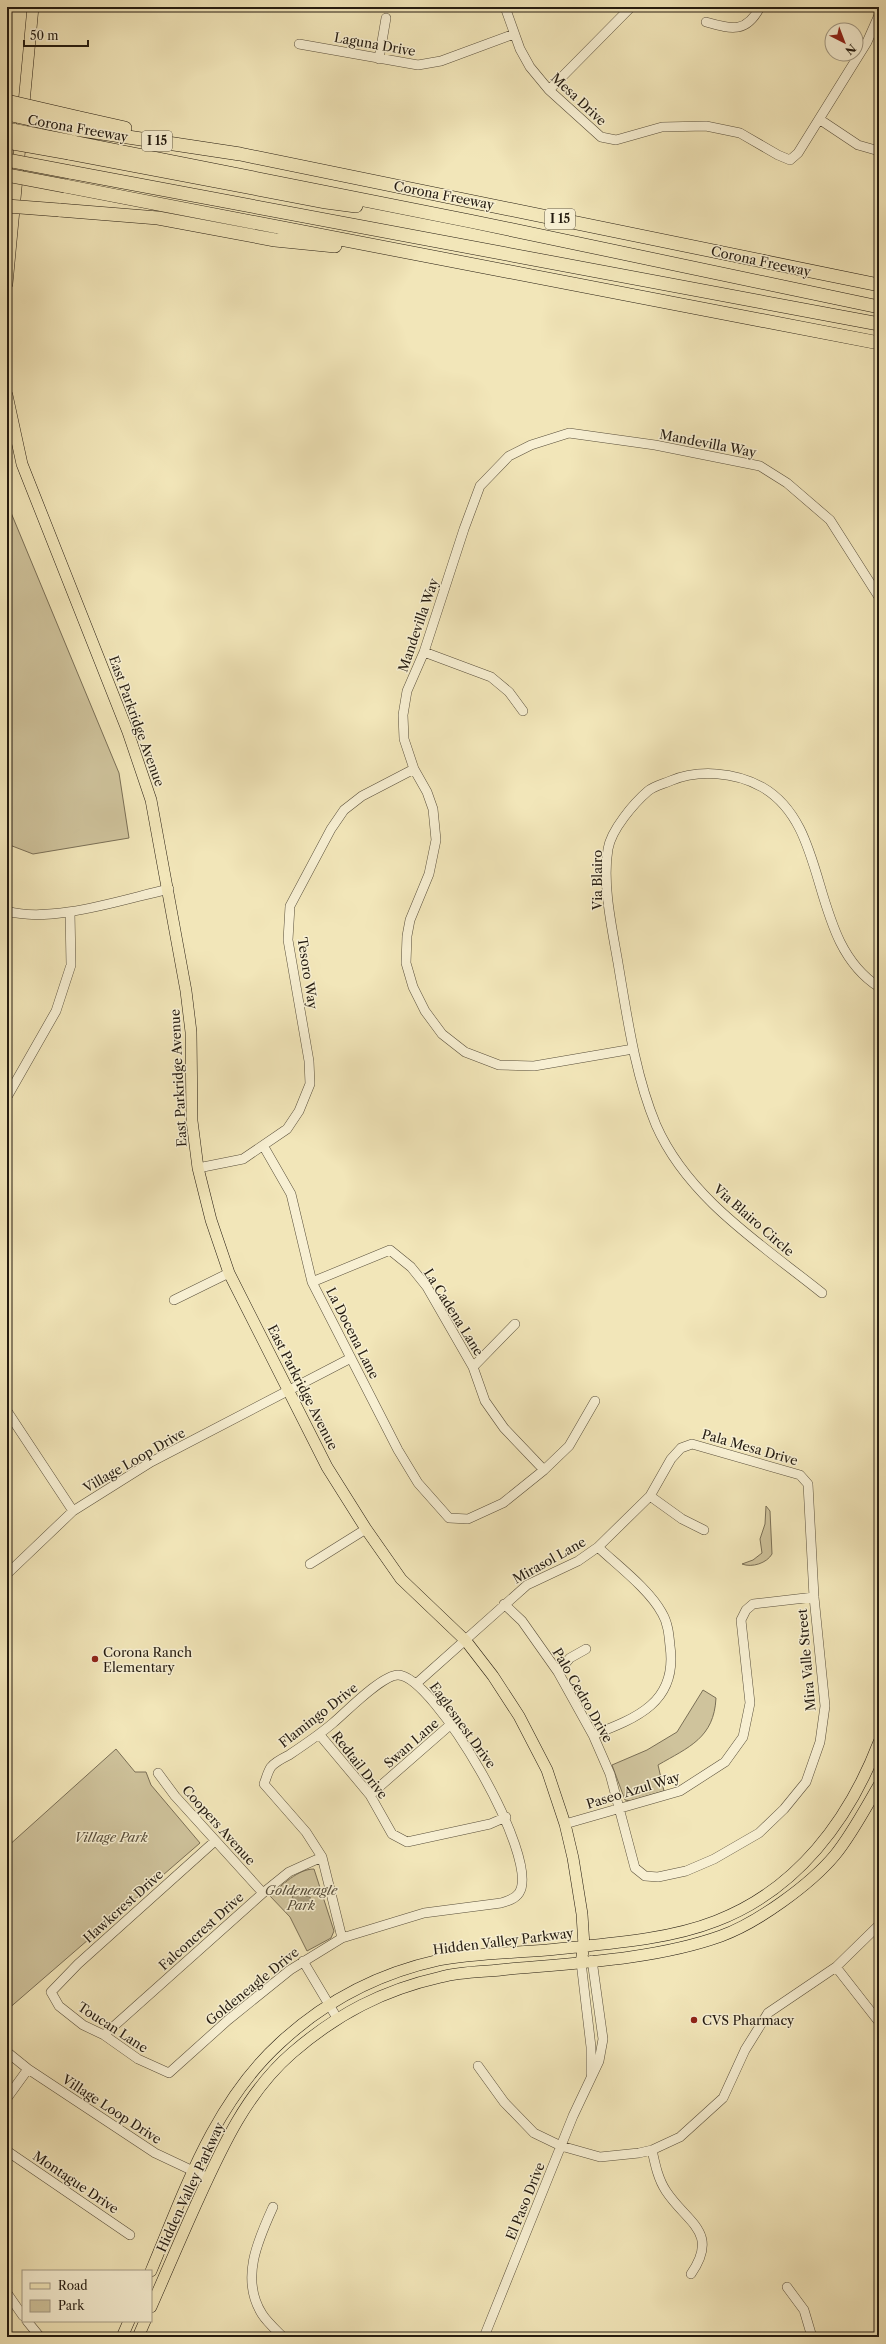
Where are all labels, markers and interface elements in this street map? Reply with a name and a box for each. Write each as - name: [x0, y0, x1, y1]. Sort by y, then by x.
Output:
- scale bar: [24, 22, 88, 48]
- north arrow: [824, 22, 864, 62]
- text: 50 m: [30, 28, 59, 43]
- street label: Laguna Drive: [333, 29, 417, 59]
- text: N: [842, 41, 859, 58]
- street label: Mesa Drive: [548, 69, 610, 129]
- street label: Corona Freeway: [26, 111, 130, 145]
- road number: I 15: [142, 131, 172, 151]
- street label: Corona Freeway: [393, 177, 496, 213]
- road number: I 15: [545, 209, 575, 229]
- street label: Corona Freeway: [710, 243, 813, 280]
- street label: Mandevilla Way: [658, 426, 758, 460]
- street label: Mandevilla Way: [394, 575, 442, 674]
- street label: East Parkridge Avenue: [106, 653, 168, 789]
- street label: Via Blairo: [589, 850, 605, 911]
- street label: Tesoro Way: [294, 936, 322, 1011]
- street label: East Parkridge Avenue: [166, 1009, 190, 1147]
- street label: Via Blairo Circle: [710, 1180, 797, 1259]
- street label: La Cadena Lane: [421, 1265, 487, 1359]
- street label: La Docena Lane: [323, 1285, 383, 1381]
- street label: East Parkridge Avenue: [264, 1322, 342, 1452]
- street label: Village Loop Drive: [79, 1424, 188, 1496]
- street label: Pala Mesa Drive: [700, 1426, 800, 1468]
- street label: Mirasol Lane: [510, 1533, 588, 1587]
- street label: Mira Valle Street: [794, 1608, 818, 1712]
- place label: Corona Ranch Elementary: [103, 1644, 192, 1675]
- street label: Palo Cedro Drive: [549, 1645, 617, 1745]
- marker: Corona Ranch Elementary: [90, 1654, 100, 1664]
- street label: Flamingo Drive: [276, 1679, 360, 1751]
- street label: Eaglesnest Drive: [426, 1679, 500, 1771]
- street label: Swan Lane: [380, 1715, 442, 1771]
- street label: Redtail Drive: [329, 1728, 391, 1802]
- street label: Paseo Azul Way: [584, 1768, 683, 1812]
- street label: Coopers Avenue: [179, 1782, 259, 1868]
- park label: Village Park: [74, 1829, 148, 1845]
- street label: Hawkcrest Drive: [80, 1866, 166, 1946]
- park label: Goldeneagle Park: [265, 1882, 338, 1913]
- street label: Falconcrest Drive: [155, 1889, 247, 1973]
- street label: Hidden Valley Parkway: [432, 1924, 575, 1958]
- street label: Goldeneagle Drive: [202, 1944, 302, 2028]
- street label: Toucan Lane: [75, 1998, 151, 2056]
- place label: CVS Pharmacy: [702, 2012, 795, 2028]
- marker: CVS Pharmacy: [689, 2015, 699, 2025]
- street label: Village Loop Drive: [59, 2070, 165, 2147]
- street label: Hidden Valley Parkway: [153, 2119, 227, 2255]
- street label: Montague Drive: [30, 2147, 122, 2217]
- street label: El Paso Drive: [502, 2160, 548, 2242]
- legend: [22, 2270, 152, 2322]
- text: Road: [58, 2278, 88, 2293]
- text: Park: [58, 2298, 85, 2313]

